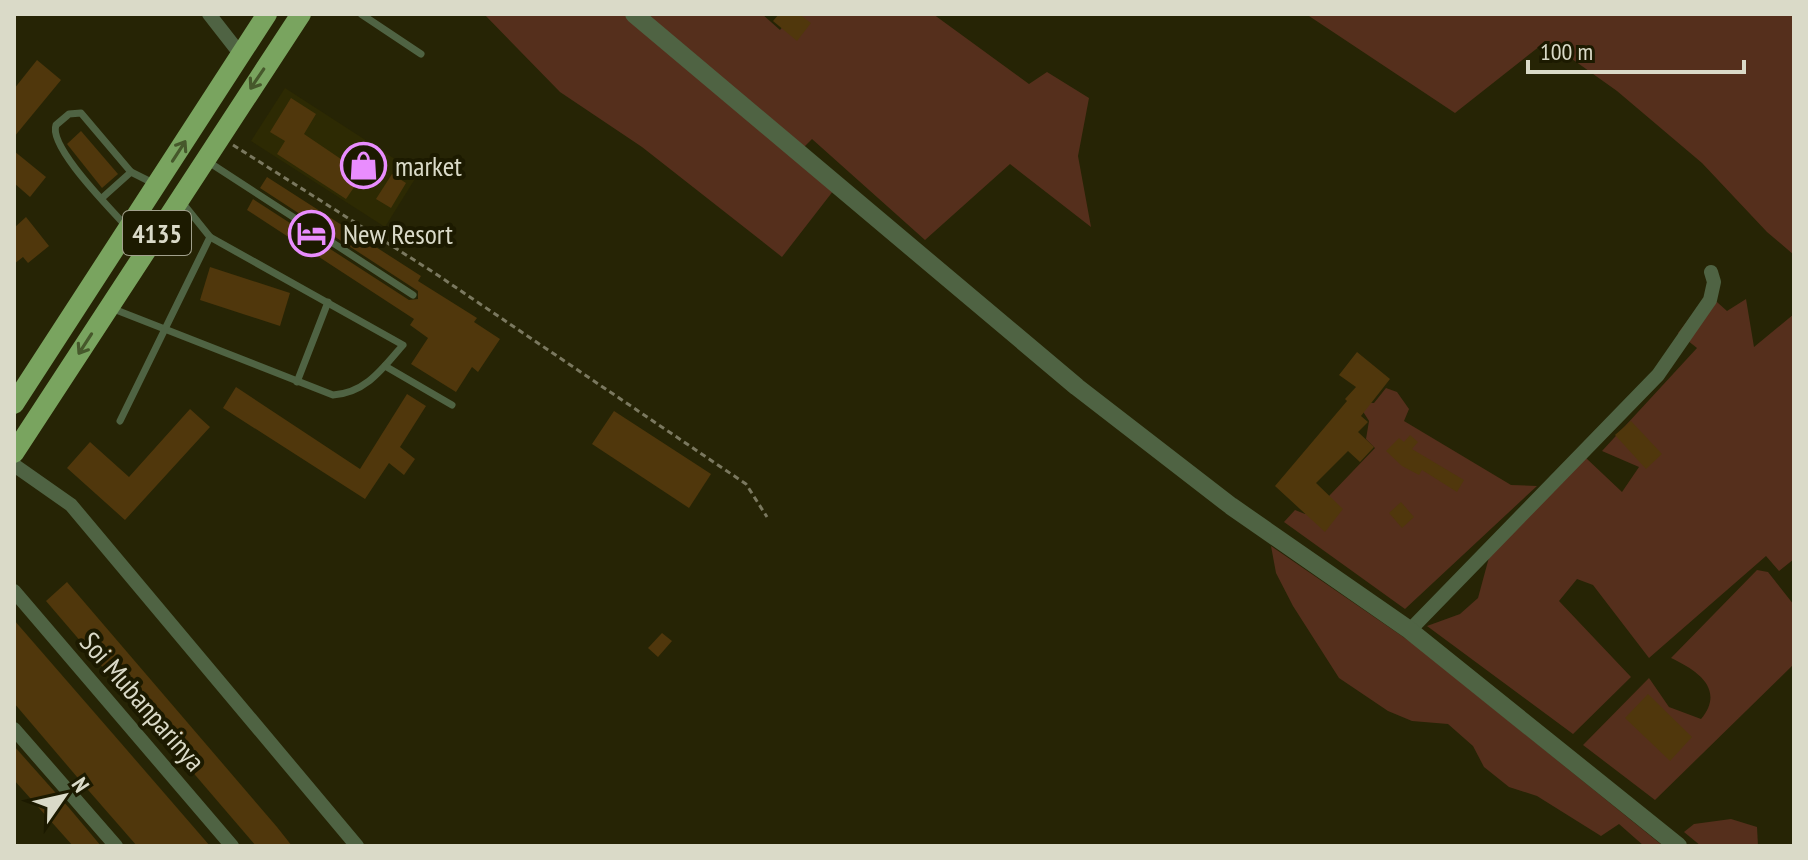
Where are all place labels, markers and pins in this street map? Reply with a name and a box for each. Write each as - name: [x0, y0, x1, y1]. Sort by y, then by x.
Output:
- shop icon: market: [340, 141, 388, 189]
- place label: market: [395, 147, 462, 184]
- hotel icon: New Resort: [288, 209, 336, 257]
- place label: New Resort: [343, 215, 453, 252]

